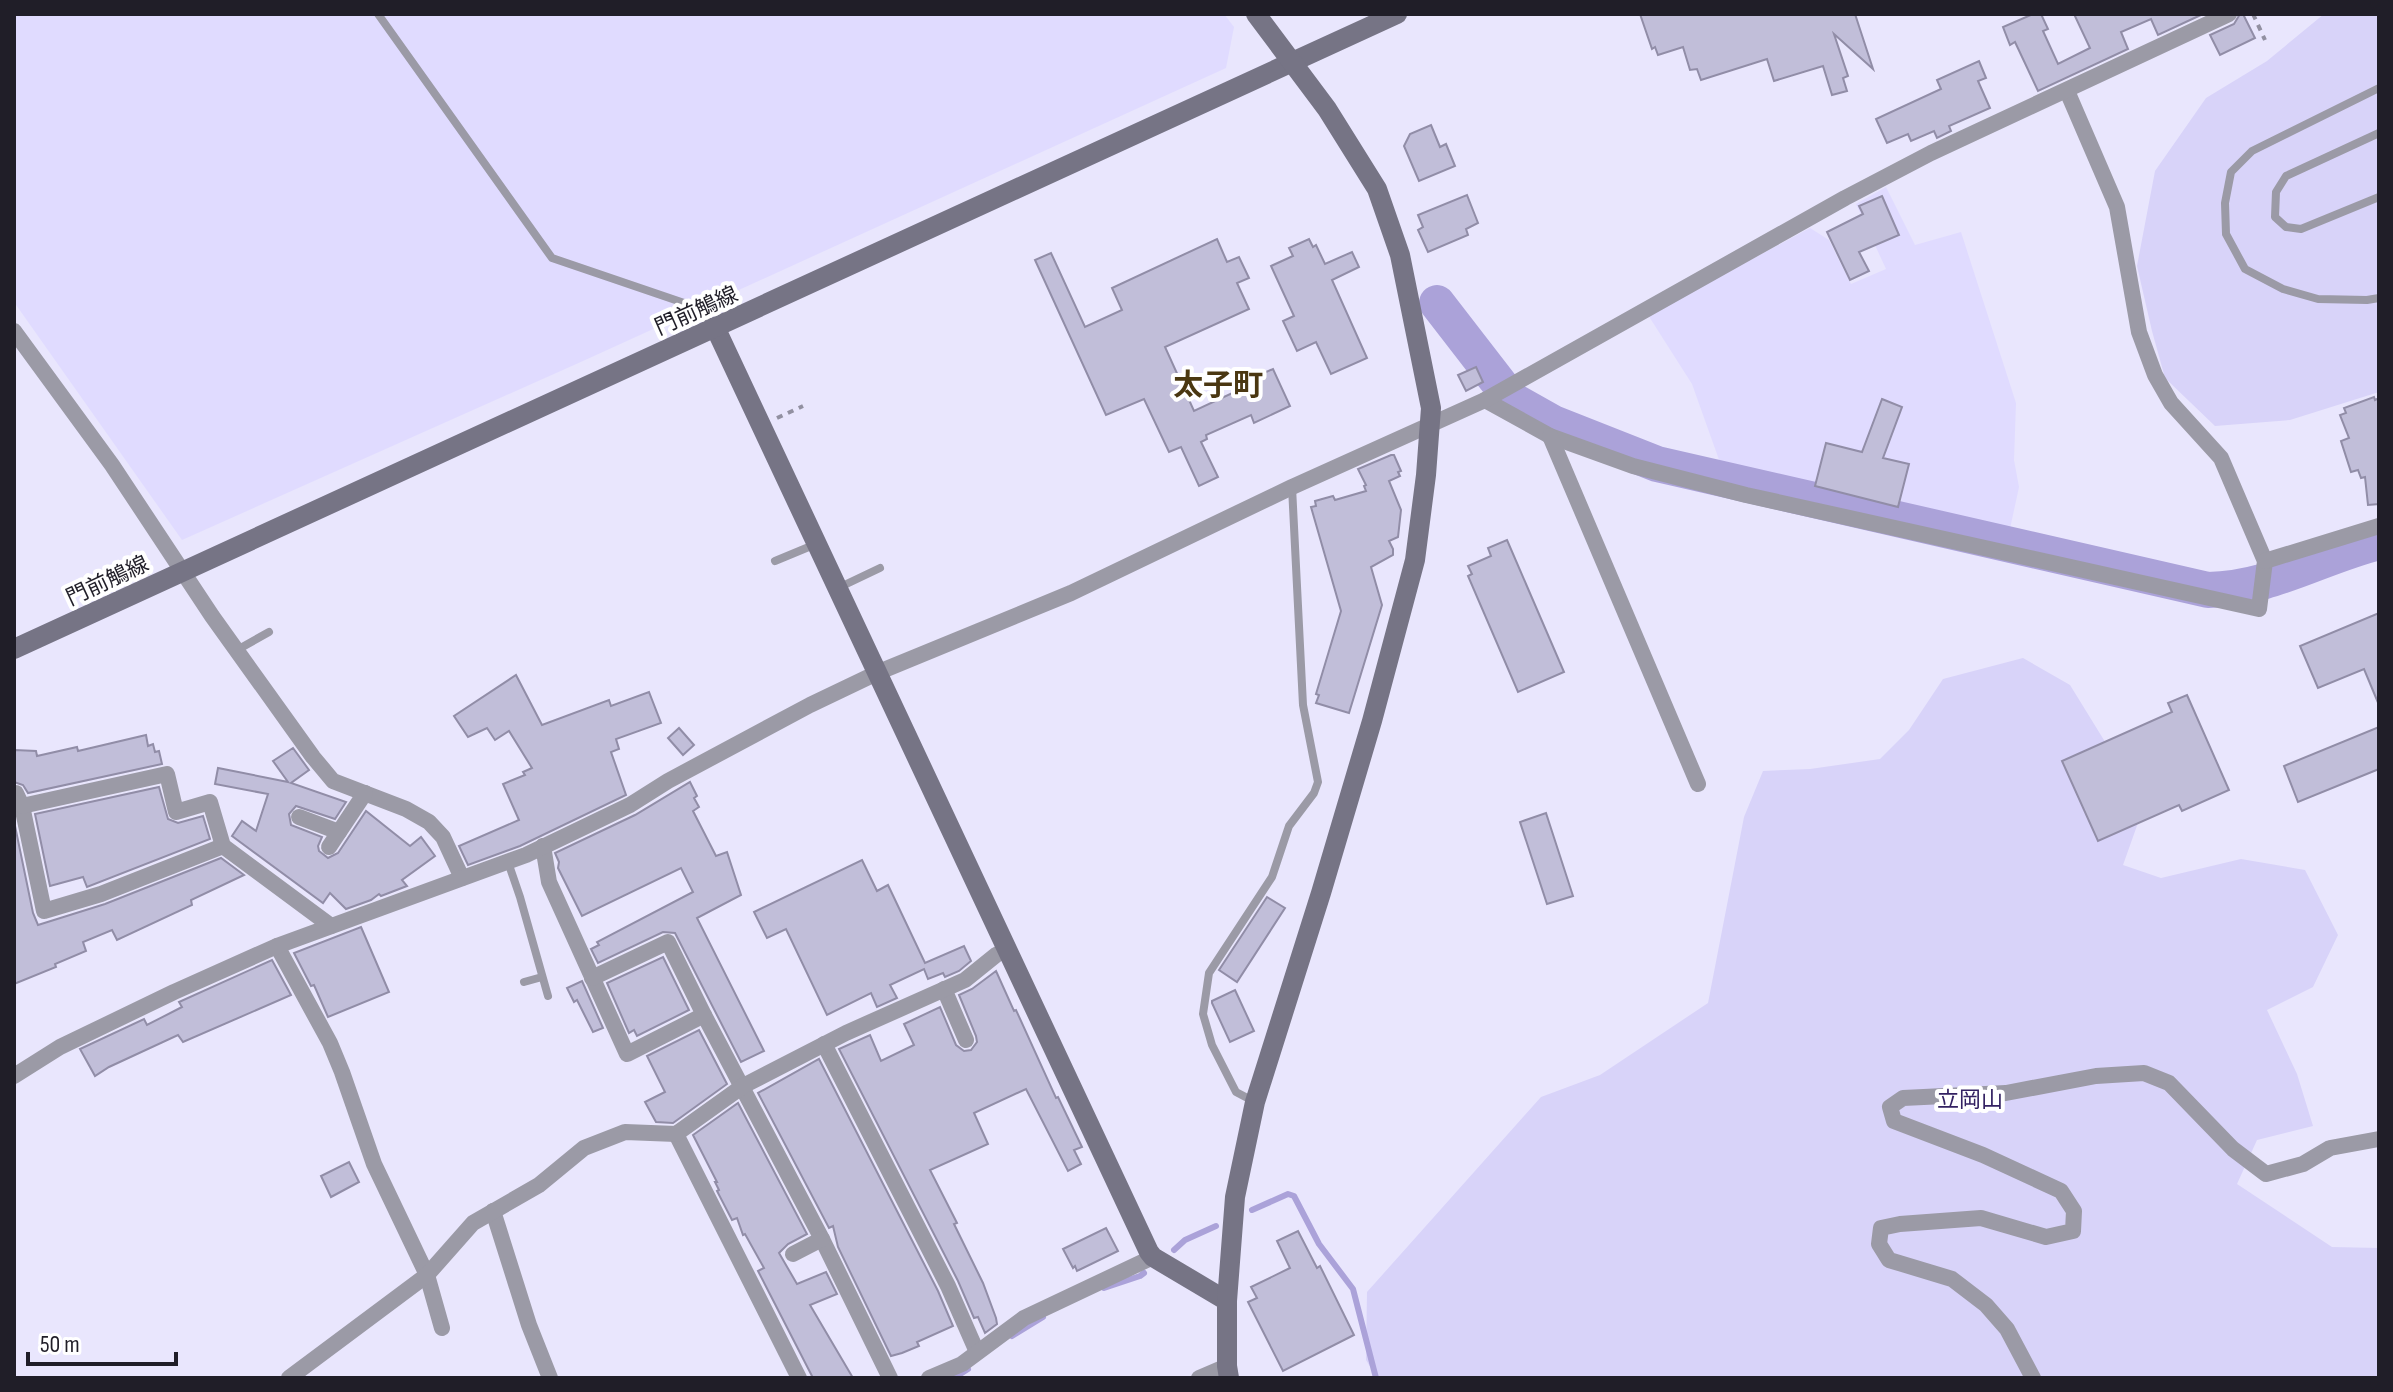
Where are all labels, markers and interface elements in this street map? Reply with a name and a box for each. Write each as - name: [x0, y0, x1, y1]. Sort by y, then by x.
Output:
- street label: 門前鵤線: [651, 281, 742, 342]
- district label: 太子町: [1173, 368, 1263, 404]
- street label: 門前鵤線: [62, 551, 153, 612]
- park label: 立岡山: [1937, 1087, 2003, 1114]
- scale bar: [28, 1316, 176, 1366]
- text: 50 m: [40, 1330, 80, 1359]

